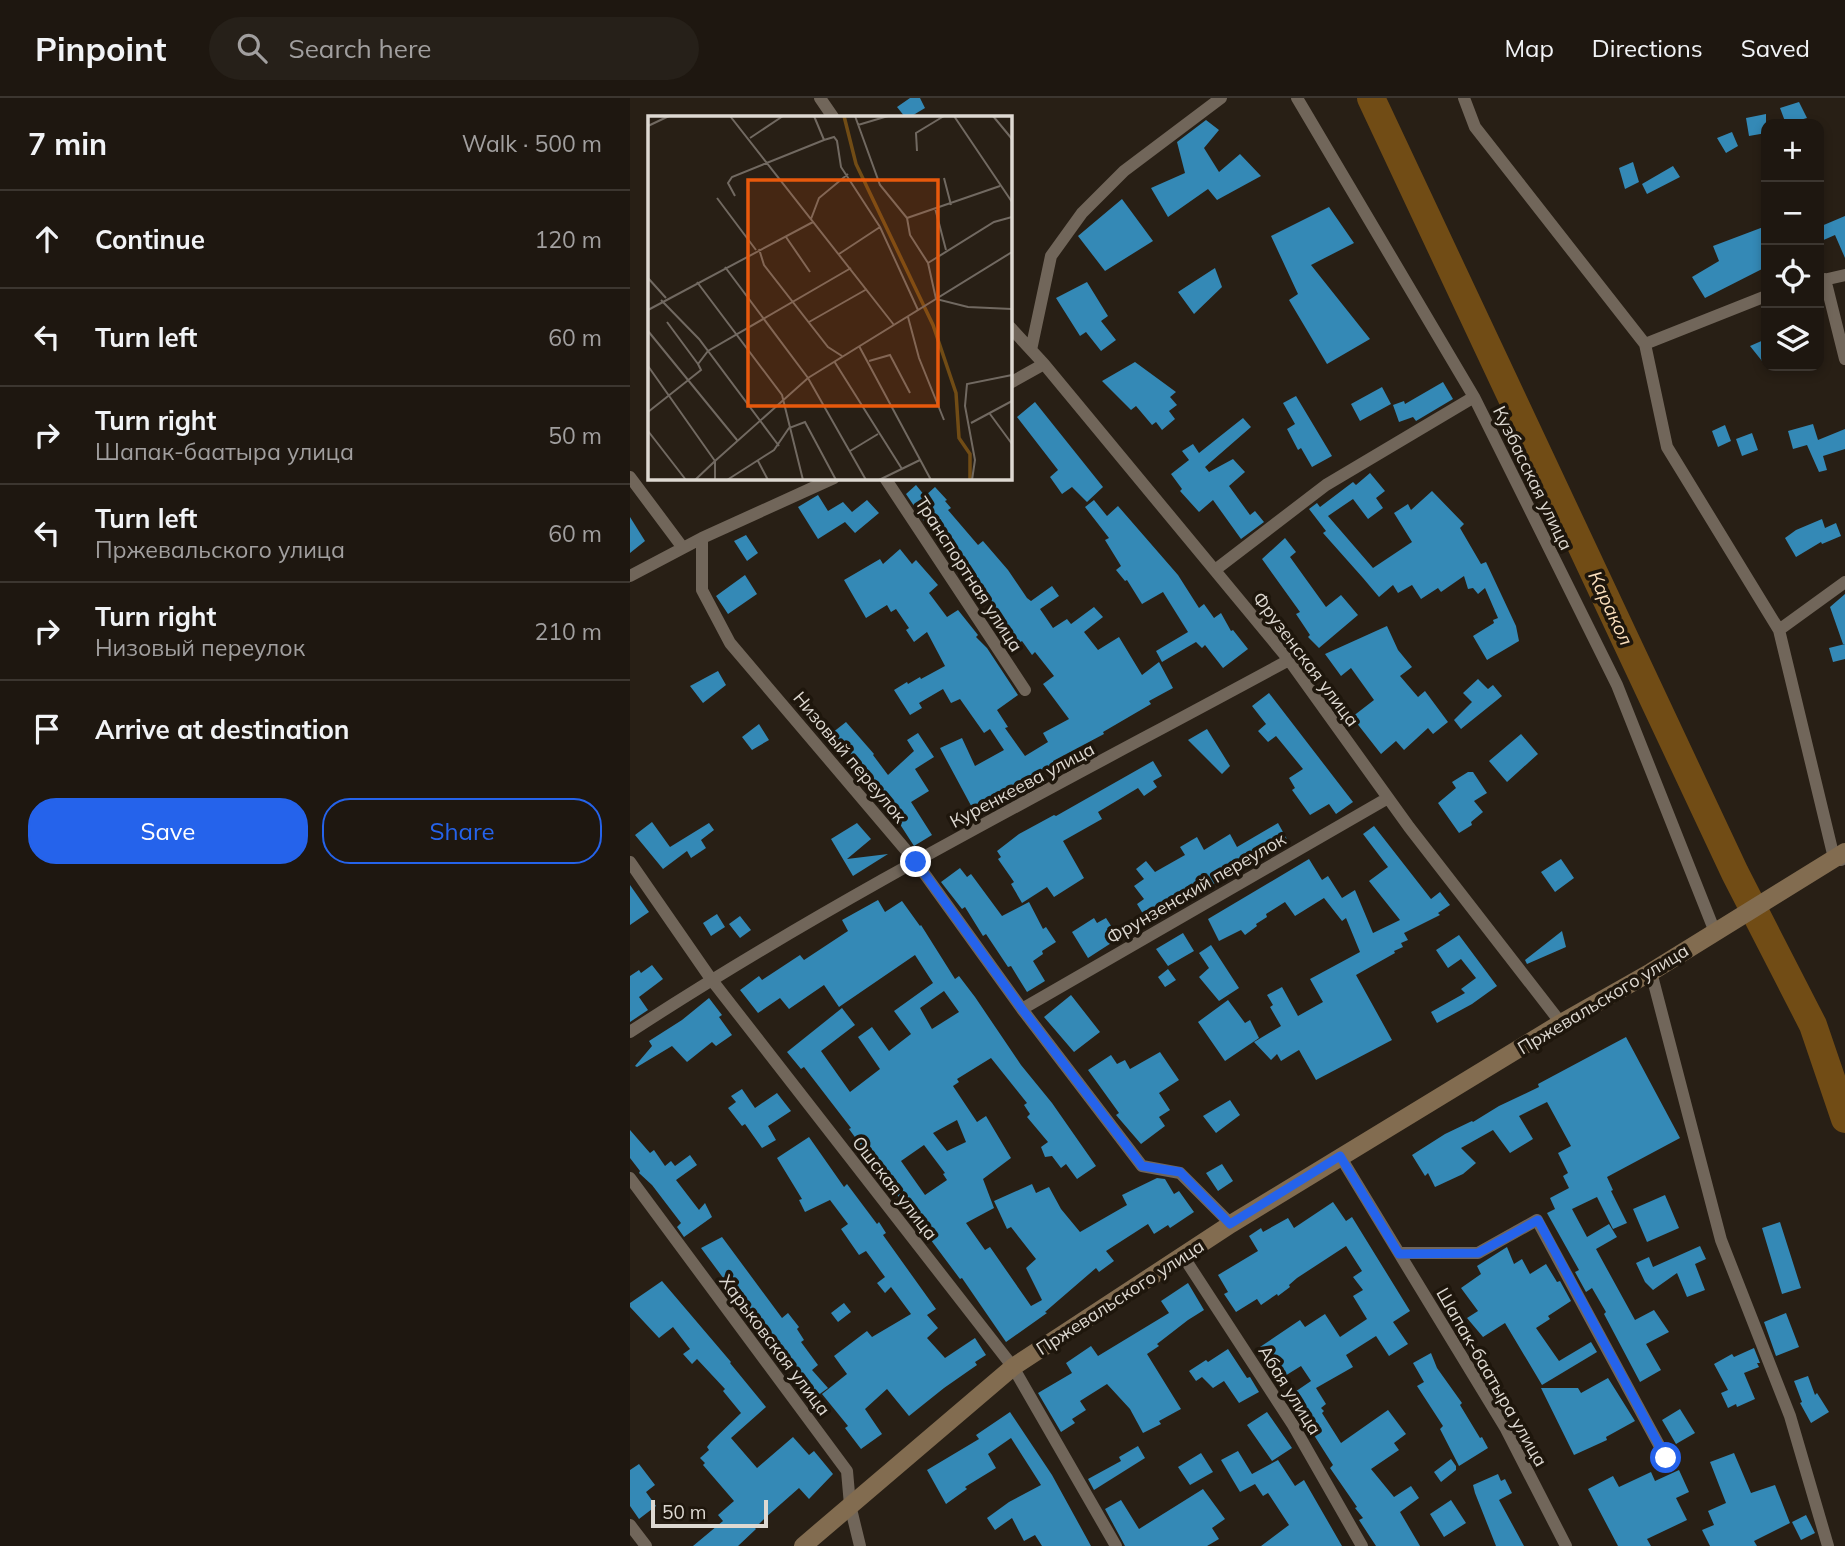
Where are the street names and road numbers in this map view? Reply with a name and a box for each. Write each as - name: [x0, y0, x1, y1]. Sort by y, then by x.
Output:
- street label: Кузбасская улица: [1488, 402, 1578, 554]
- street label: Транспортная улица: [910, 492, 1028, 656]
- street label: Фрузенская улица: [1248, 587, 1364, 731]
- street label: Низовый переулок: [788, 687, 912, 828]
- street label: Куренкеева улица: [946, 737, 1098, 833]
- street label: Фрунзенский переулок: [1102, 827, 1290, 949]
- street label: Пржевальского улица: [1513, 939, 1693, 1059]
- street label: Ошская улица: [847, 1132, 943, 1244]
- street label: Пржевальского улица: [1032, 1234, 1208, 1360]
- street label: Харьковская улица: [714, 1270, 836, 1420]
- street label: Шапак-баатыра улица: [1431, 1283, 1553, 1471]
- street label: Абая улица: [1253, 1341, 1327, 1439]

